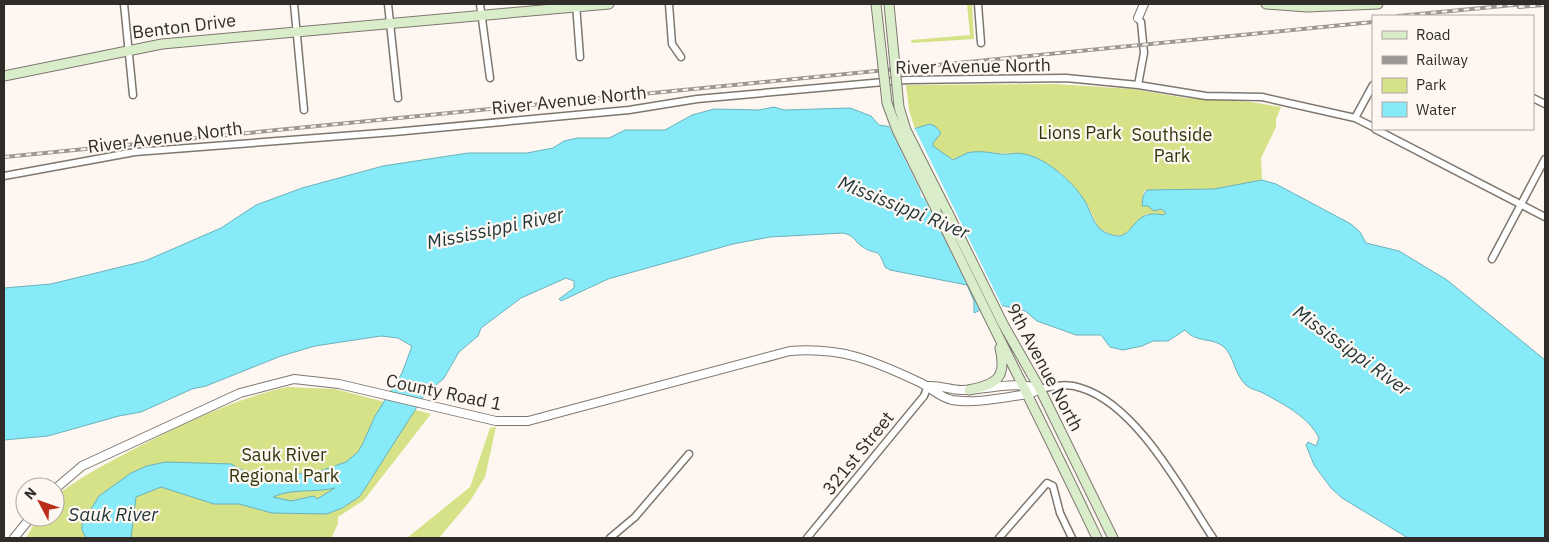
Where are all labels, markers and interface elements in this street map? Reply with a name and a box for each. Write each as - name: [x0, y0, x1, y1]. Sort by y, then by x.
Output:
- street label: Benton Drive: [131, 8, 237, 44]
- legend: [1372, 15, 1534, 130]
- text: Road: [1416, 25, 1451, 44]
- text: Railway: [1416, 50, 1469, 69]
- street label: River Avenue North: [895, 53, 1051, 79]
- text: Park: [1416, 75, 1446, 94]
- street label: River Avenue North: [490, 80, 648, 120]
- text: Water: [1416, 100, 1457, 119]
- street label: River Avenue North: [86, 116, 244, 158]
- park label: Lions Park: [1038, 121, 1122, 144]
- park label: Southside Park: [1132, 123, 1213, 167]
- water label: Mississippi River: [835, 170, 974, 245]
- water label: Mississippi River: [424, 202, 567, 254]
- street label: 9th Avenue North: [1002, 299, 1088, 435]
- water label: Mississippi River: [1289, 299, 1416, 401]
- street label: County Road 1: [384, 369, 504, 415]
- street label: 321st Street: [817, 407, 899, 499]
- park label: Sauk River Regional Park: [229, 443, 340, 487]
- north arrow: [15, 477, 65, 527]
- text: N: [20, 484, 40, 503]
- water label: Sauk River: [68, 502, 159, 526]

